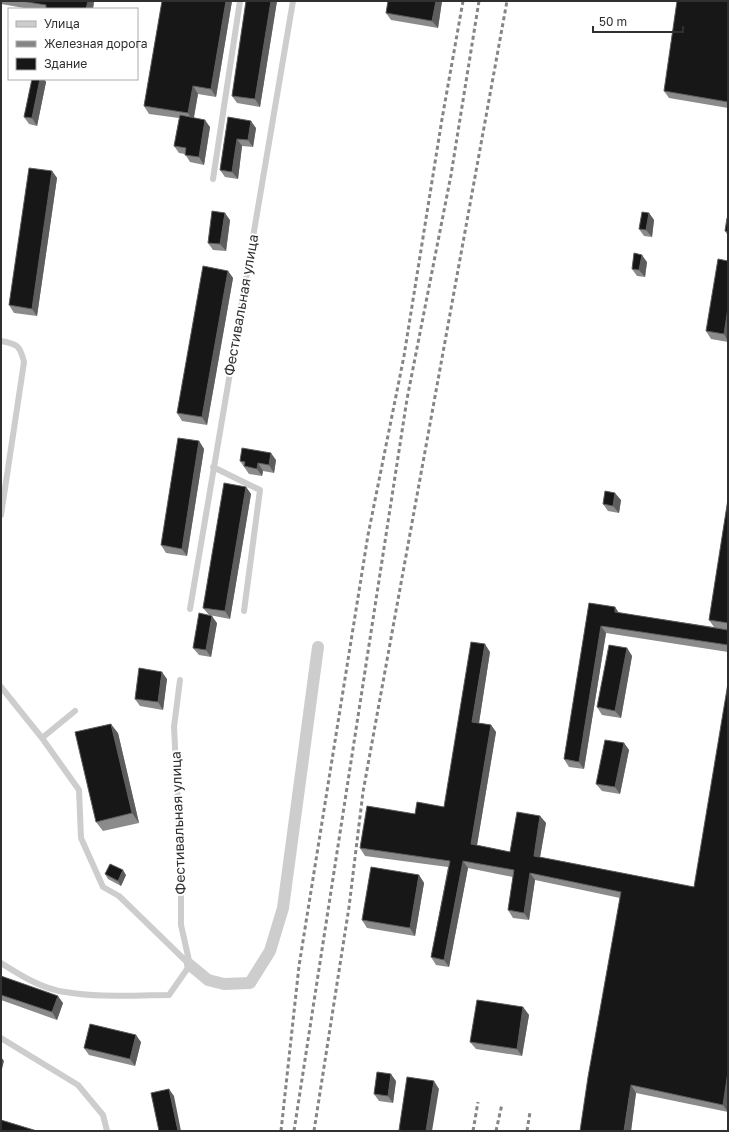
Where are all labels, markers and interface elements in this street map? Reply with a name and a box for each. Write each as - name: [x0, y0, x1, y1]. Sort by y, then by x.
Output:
- legend: [8, 8, 138, 80]
- scale bar: [593, 8, 683, 34]
- text: 50 m: [599, 14, 627, 29]
- text: Улица: [44, 16, 80, 31]
- text: Железная дорога: [44, 36, 147, 51]
- text: Здание: [44, 56, 87, 71]
- street label: Фестивальная улица: [220, 233, 261, 377]
- street label: Фестивальная улица: [167, 751, 188, 895]

